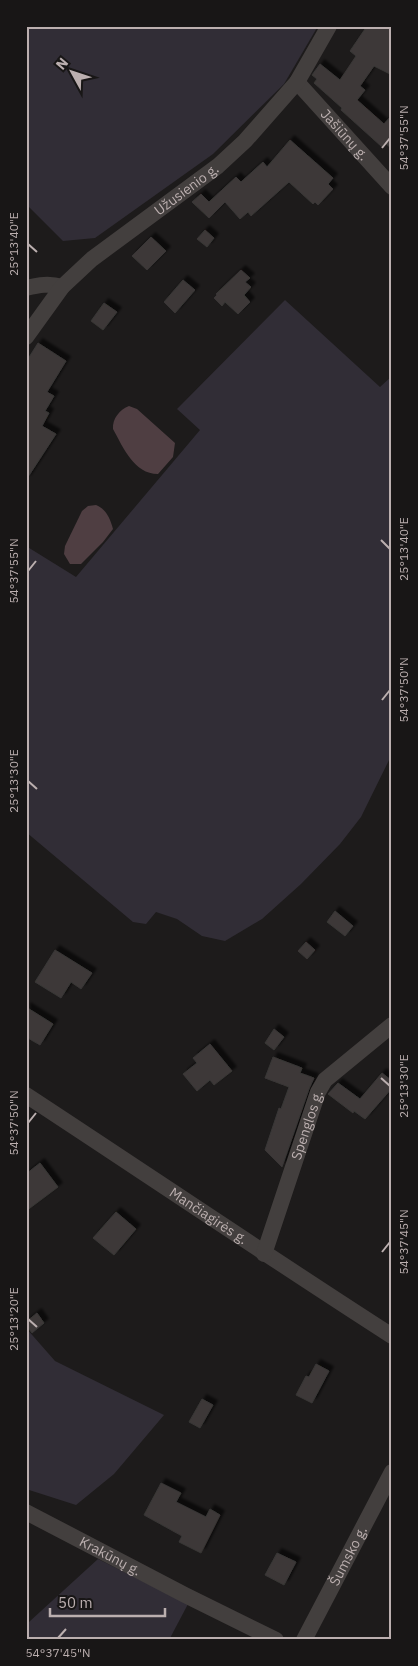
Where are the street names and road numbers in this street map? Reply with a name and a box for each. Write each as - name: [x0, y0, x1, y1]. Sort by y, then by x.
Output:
- street label: Jašiūnų g.: [317, 105, 373, 164]
- street label: Užusienio g.: [151, 160, 222, 219]
- street label: Spenglos g.: [287, 1088, 327, 1162]
- street label: Mančiagirės g.: [166, 1183, 251, 1248]
- street label: Šumsko g.: [324, 1523, 371, 1589]
- street label: Krakūnų g.: [76, 1532, 144, 1579]

